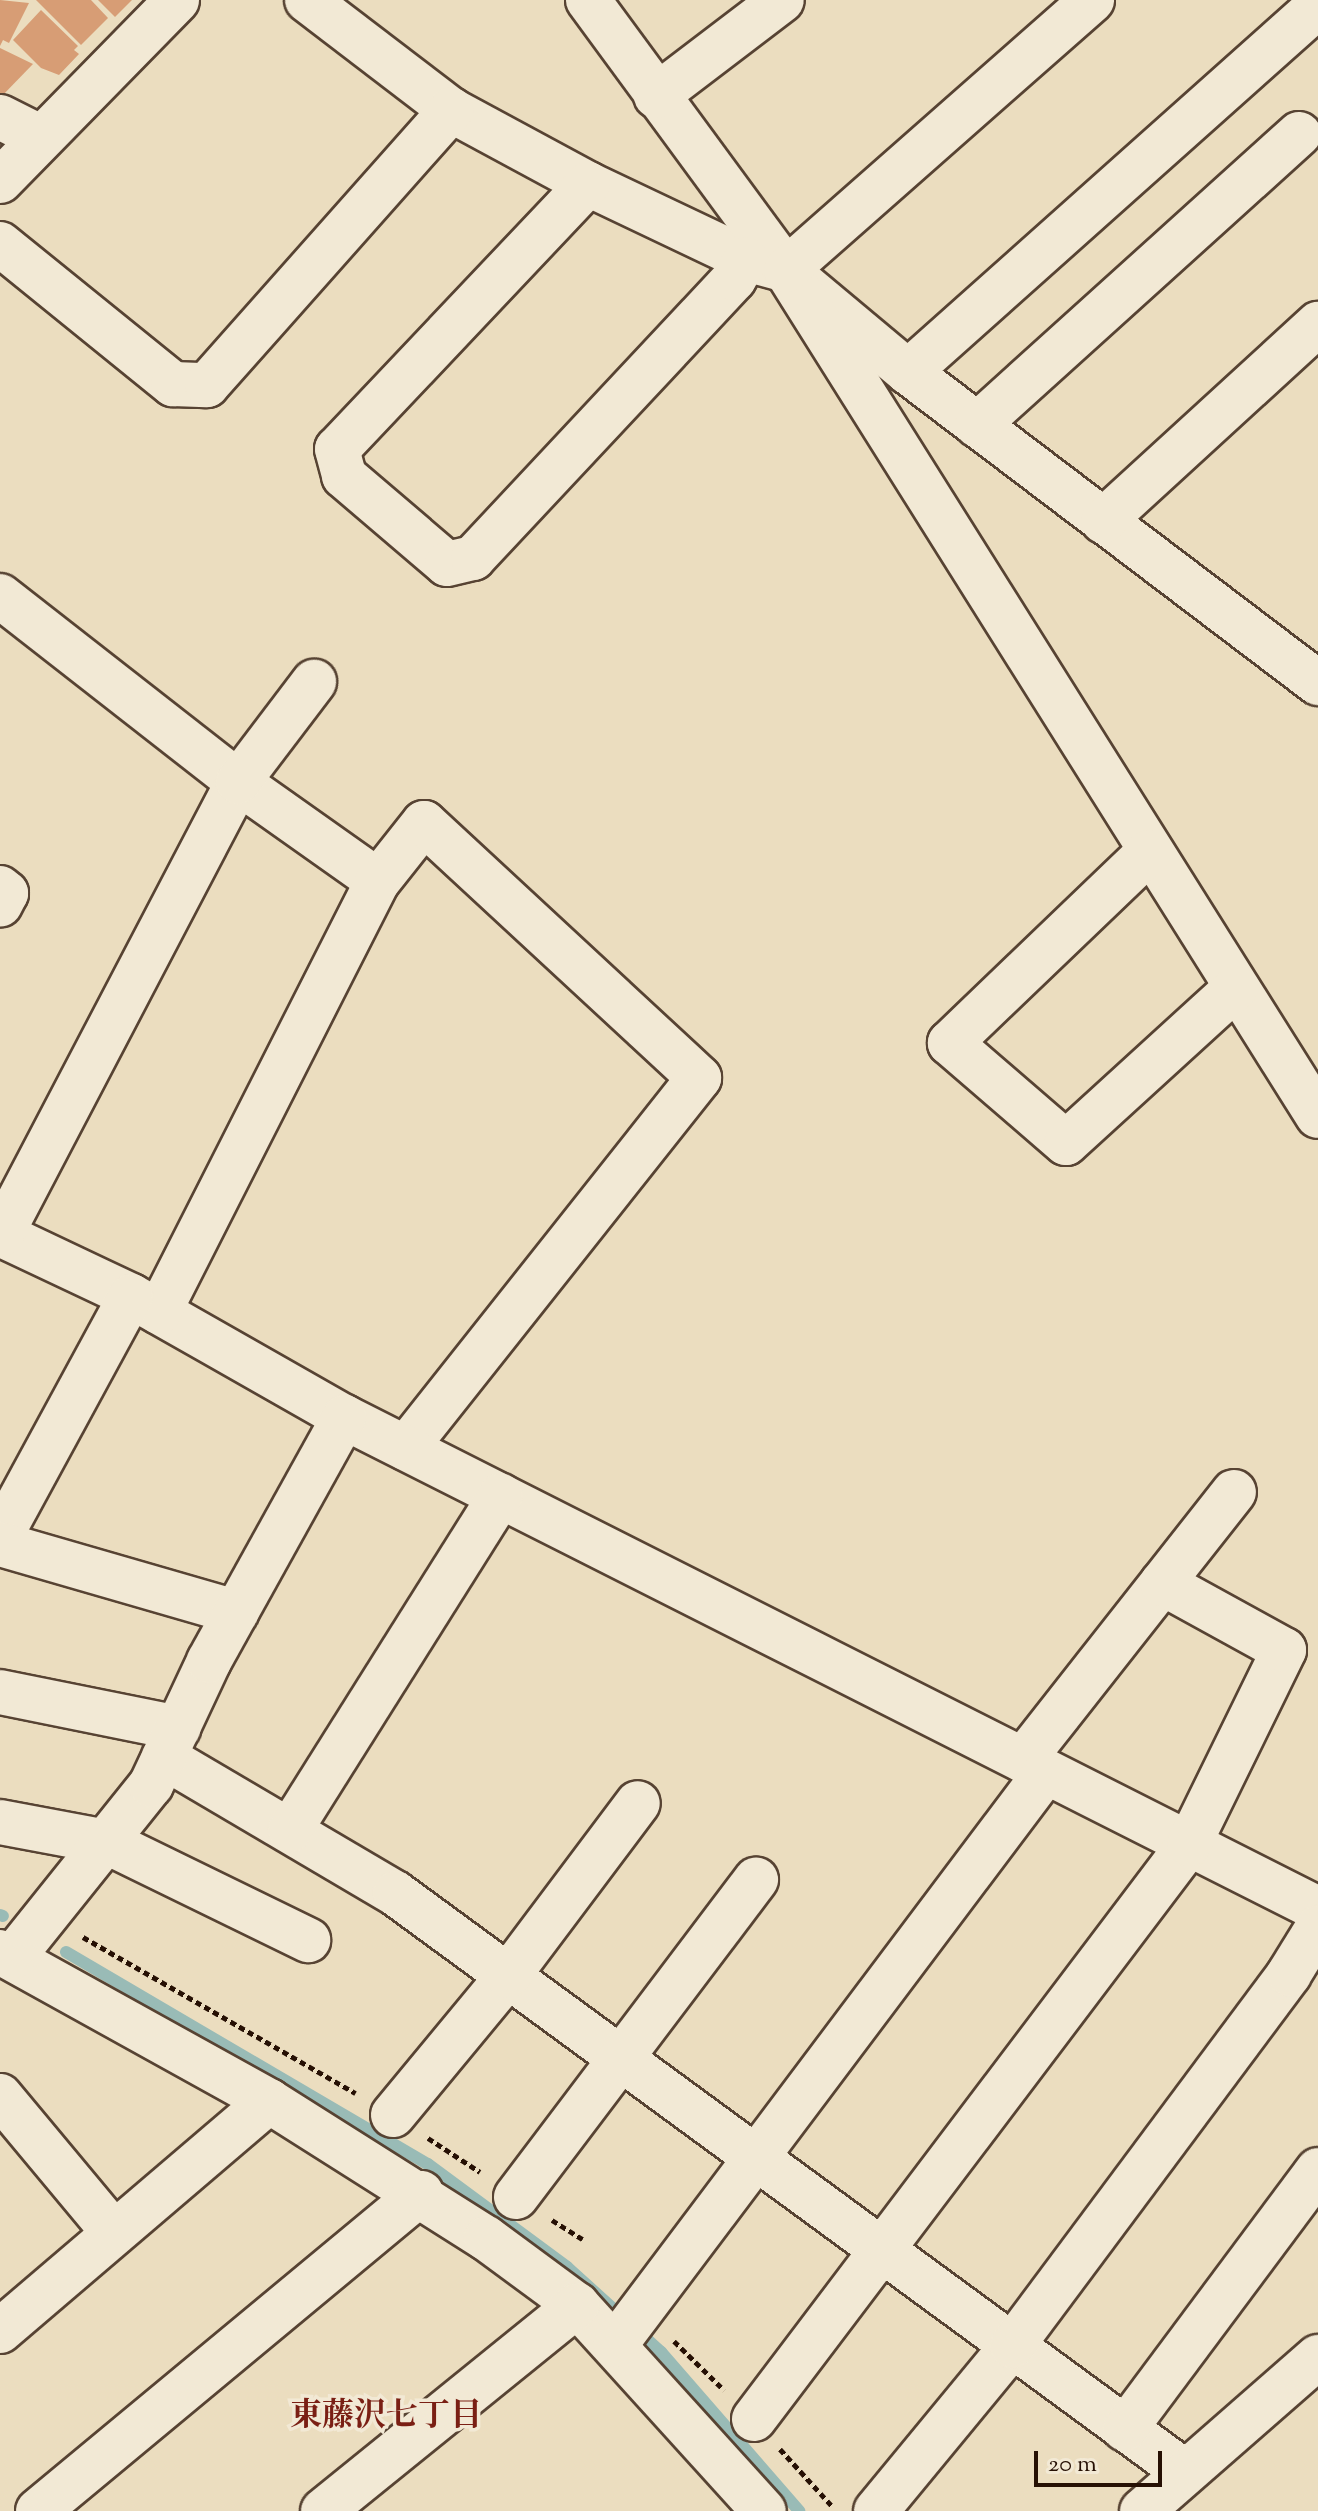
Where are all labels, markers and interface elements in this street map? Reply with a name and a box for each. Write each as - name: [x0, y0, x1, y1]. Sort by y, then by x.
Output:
- district label: 東藤沢七丁目: [290, 2398, 482, 2436]
- scale bar: [1038, 2435, 1166, 2485]
- text: 20 m: [1048, 2448, 1097, 2482]

